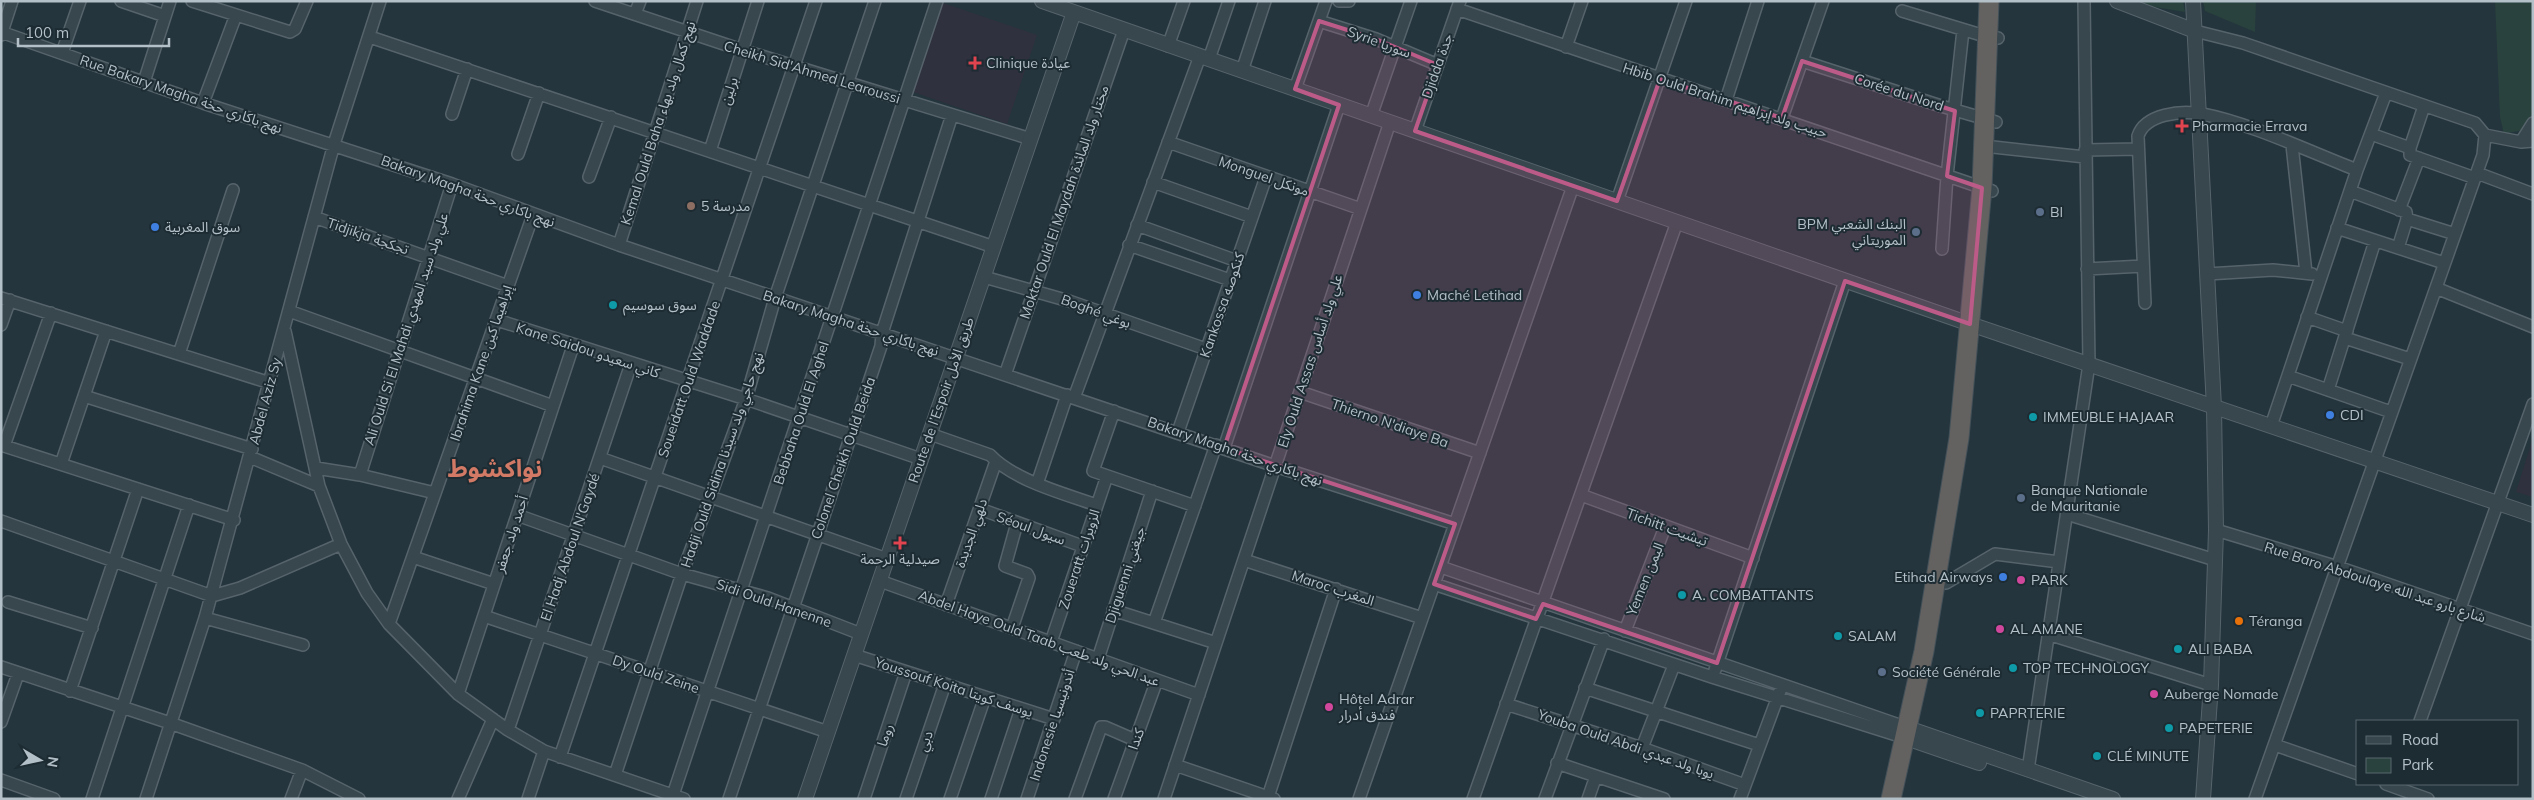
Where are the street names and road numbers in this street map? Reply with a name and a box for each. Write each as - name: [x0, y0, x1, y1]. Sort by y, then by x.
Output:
- street label: Kemal Ould Baha نهج كمال ولد بهاء: [617, 19, 701, 228]
- street label: Syrie سوريا: [1345, 22, 1413, 62]
- street label: Djidda جدة: [1418, 31, 1456, 101]
- street label: Cheikh Sid'Ahmed Learoussi: [722, 37, 902, 107]
- street label: Rue Bakary Magha نهج باكاري حخة: [77, 51, 285, 139]
- street label: Hbib Ould Brahim حبيب ولد إبراهيم: [1620, 58, 1830, 144]
- street label: Corée du Nord: [1852, 69, 1946, 115]
- street label: برلين: [716, 75, 742, 107]
- street label: Moktar Ould El Maydah مختار ولد المائدة: [1015, 83, 1113, 321]
- street label: Bakary Magha نهج باكاري حخة: [378, 151, 558, 233]
- street label: Monguel مونكل: [1216, 152, 1312, 200]
- street label: Ali Ould Si El Mahdi علي ولد سيد المهدي: [360, 210, 454, 448]
- street label: Tidjikja تجكجة: [325, 214, 411, 258]
- street label: Kankossa كنكوصه: [1196, 250, 1249, 360]
- street label: Ely Ould Assas علي ولد أساس: [1273, 272, 1349, 451]
- street label: Ibrahima Kane إبراهيما كين: [446, 282, 517, 444]
- street label: Bakary Magha نهج باكاري حخة: [760, 286, 941, 362]
- street label: Boghé بوغي: [1058, 290, 1134, 334]
- street label: Soueidatt Ould Waddade: [654, 298, 724, 460]
- street label: Route de l’Espoir طريق الأمل: [904, 315, 979, 486]
- street label: Kane Saidou كاني سعيدو: [513, 318, 662, 384]
- street label: Bebbaha Ould El Aghel: [769, 339, 833, 487]
- street label: Hadji Ould Sidina نهج حاجي ولد سيدنا: [677, 350, 770, 571]
- street label: Abdel Aziz Sy: [245, 355, 285, 447]
- street label: Colonel Cheikh Ould Beida: [807, 374, 879, 542]
- street label: Thierno N'diaye Ba: [1329, 395, 1451, 451]
- street label: Bakary Magha نهج باكاري حخة: [1144, 413, 1325, 492]
- street label: El Hadj Abdoul N'Gaydé: [536, 471, 604, 623]
- street label: أحمد ولد جعفر: [490, 493, 532, 576]
- street label: دلهي الجديدة: [951, 496, 993, 571]
- street label: Tichitt تيشيت: [1624, 504, 1710, 550]
- street label: Séoul سيول: [994, 507, 1068, 549]
- street label: Zoueratt الزويرات: [1054, 507, 1104, 611]
- street label: Djiguenni جيغني: [1101, 524, 1151, 626]
- street label: Rue Baro Abdoulaye شارع بارو عبد الله: [2261, 538, 2488, 628]
- street label: Yemen اليمن: [1622, 540, 1668, 619]
- street label: Maroc المغرب: [1289, 566, 1377, 610]
- street label: Sidi Ould Hanenne: [714, 575, 834, 631]
- street label: Abdel Haye Ould Taab عبد الحي ولد طعب: [915, 586, 1162, 692]
- street label: Dy Ould Zeine: [610, 651, 702, 697]
- street label: Youssouf Koita يوسف كويتا: [872, 653, 1035, 721]
- street label: Indonesie أندونيسيا: [1025, 666, 1079, 783]
- street label: Youba Ould Abdi يوبا ولد عبدي: [1534, 705, 1717, 785]
- street label: روما: [873, 721, 897, 749]
- street label: كندا: [1124, 726, 1148, 752]
- street label: دبي: [913, 728, 939, 754]

